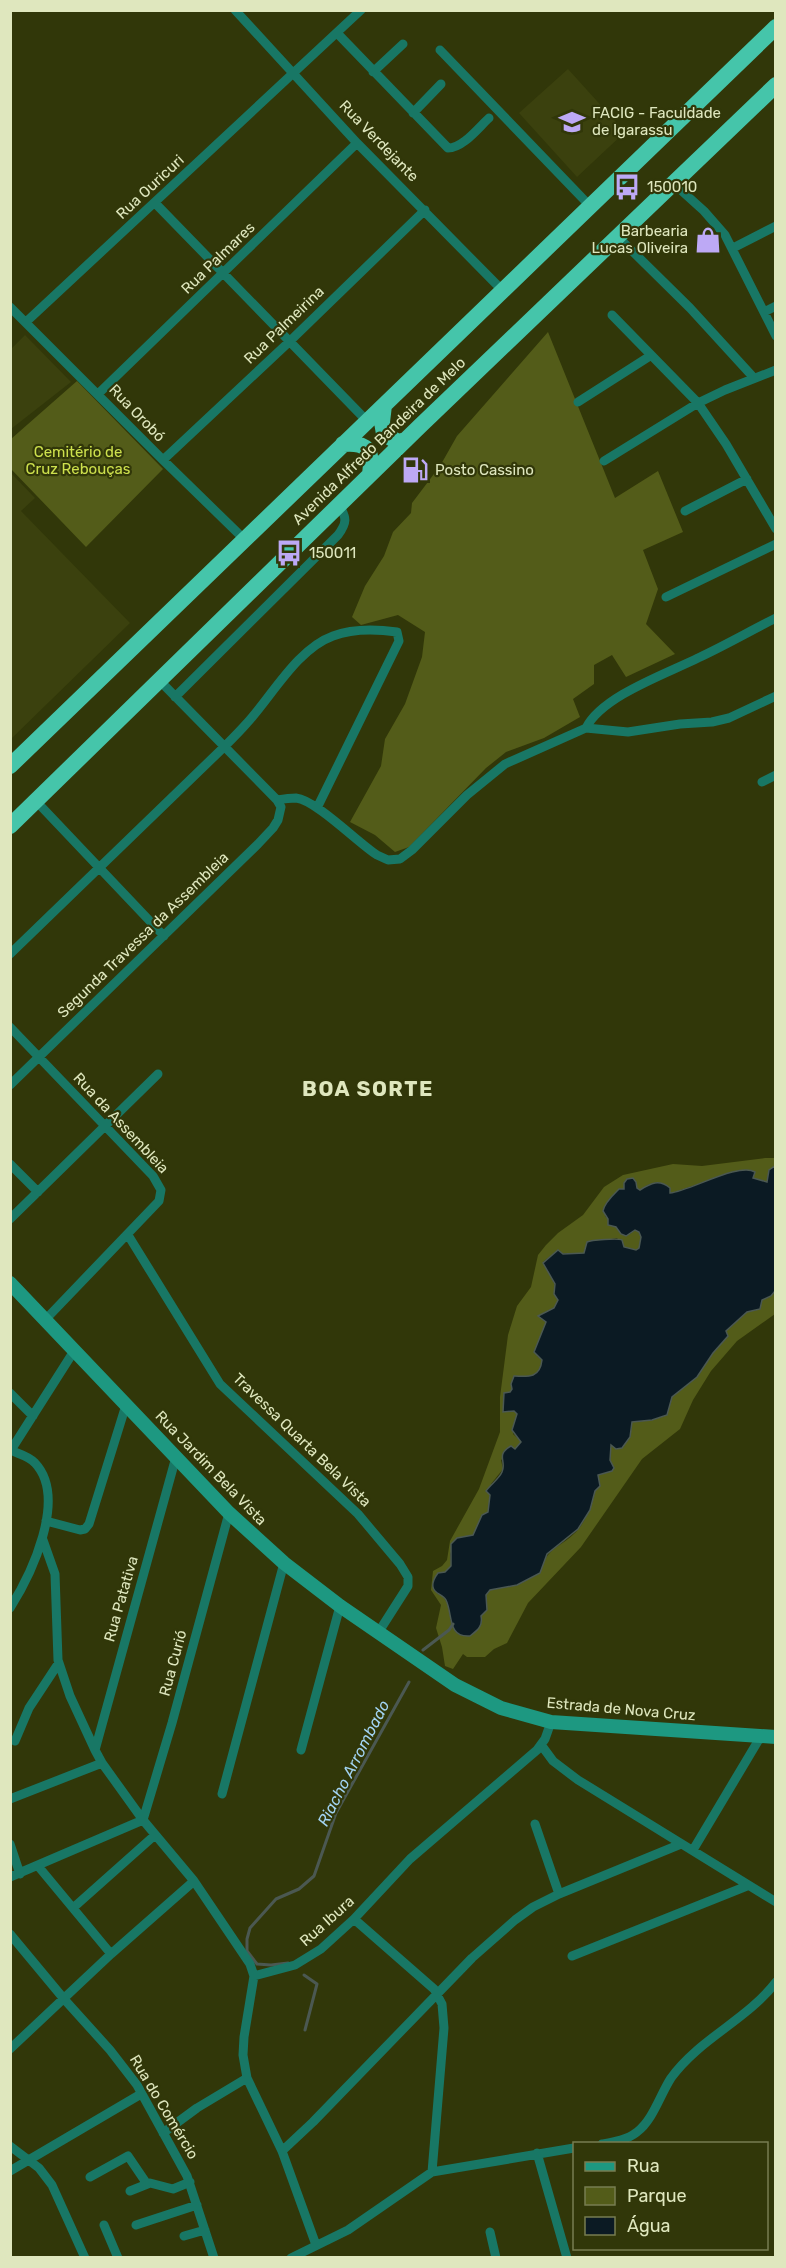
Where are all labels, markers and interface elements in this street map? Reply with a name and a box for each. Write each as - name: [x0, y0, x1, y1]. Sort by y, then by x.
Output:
- street label: Rua Verdejante: [336, 97, 422, 185]
- place label: FACIG - Faculdade de Igarassu: [592, 104, 721, 139]
- school or university icon: FACIG - Faculdade de Igarassu: [557, 107, 587, 137]
- street label: Rua Ouricuri: [112, 151, 188, 223]
- bus stop icon: 150010: [612, 172, 642, 202]
- place label: 150010: [647, 178, 697, 196]
- street label: Rua Palmares: [177, 218, 259, 298]
- place label: Barbearia Lucas Oliveira: [592, 222, 688, 257]
- shop icon: Barbearia Lucas Oliveira: [693, 225, 723, 255]
- street label: Rua Palmeirina: [240, 282, 328, 368]
- street label: Avenida Alfredo Bandeira de Melo: [289, 353, 469, 529]
- street label: Rua Orobó: [105, 381, 169, 445]
- park label: Cemitério de Cruz Rebouças: [26, 443, 131, 478]
- fuel station icon: Posto Cassino: [400, 455, 430, 485]
- place label: Posto Cassino: [435, 461, 534, 479]
- bus stop icon: 150011: [274, 538, 304, 568]
- place label: 150011: [309, 544, 356, 562]
- street label: Segunda Travessa da Assembleia: [54, 848, 232, 1022]
- street label: Rua da Assembleia: [70, 1069, 172, 1177]
- district label: BOA SORTE: [302, 1076, 434, 1101]
- street label: Travessa Quarta Bela Vista: [229, 1369, 375, 1511]
- street label: Rua Jardim Bela Vista: [152, 1407, 270, 1529]
- street label: Rua Patativa: [100, 1554, 142, 1644]
- street label: Rua Curió: [156, 1628, 190, 1698]
- street label: Estrada de Nova Cruz: [546, 1694, 697, 1725]
- water label: Riacho Arrombado: [313, 1697, 393, 1829]
- street label: Rua Ibura: [296, 1892, 358, 1950]
- street label: Rua do Comércio: [126, 2052, 202, 2162]
- legend: [573, 2142, 768, 2250]
- text: Rua: [627, 2155, 660, 2177]
- text: Parque: [627, 2185, 687, 2207]
- text: Água: [627, 2215, 670, 2237]

